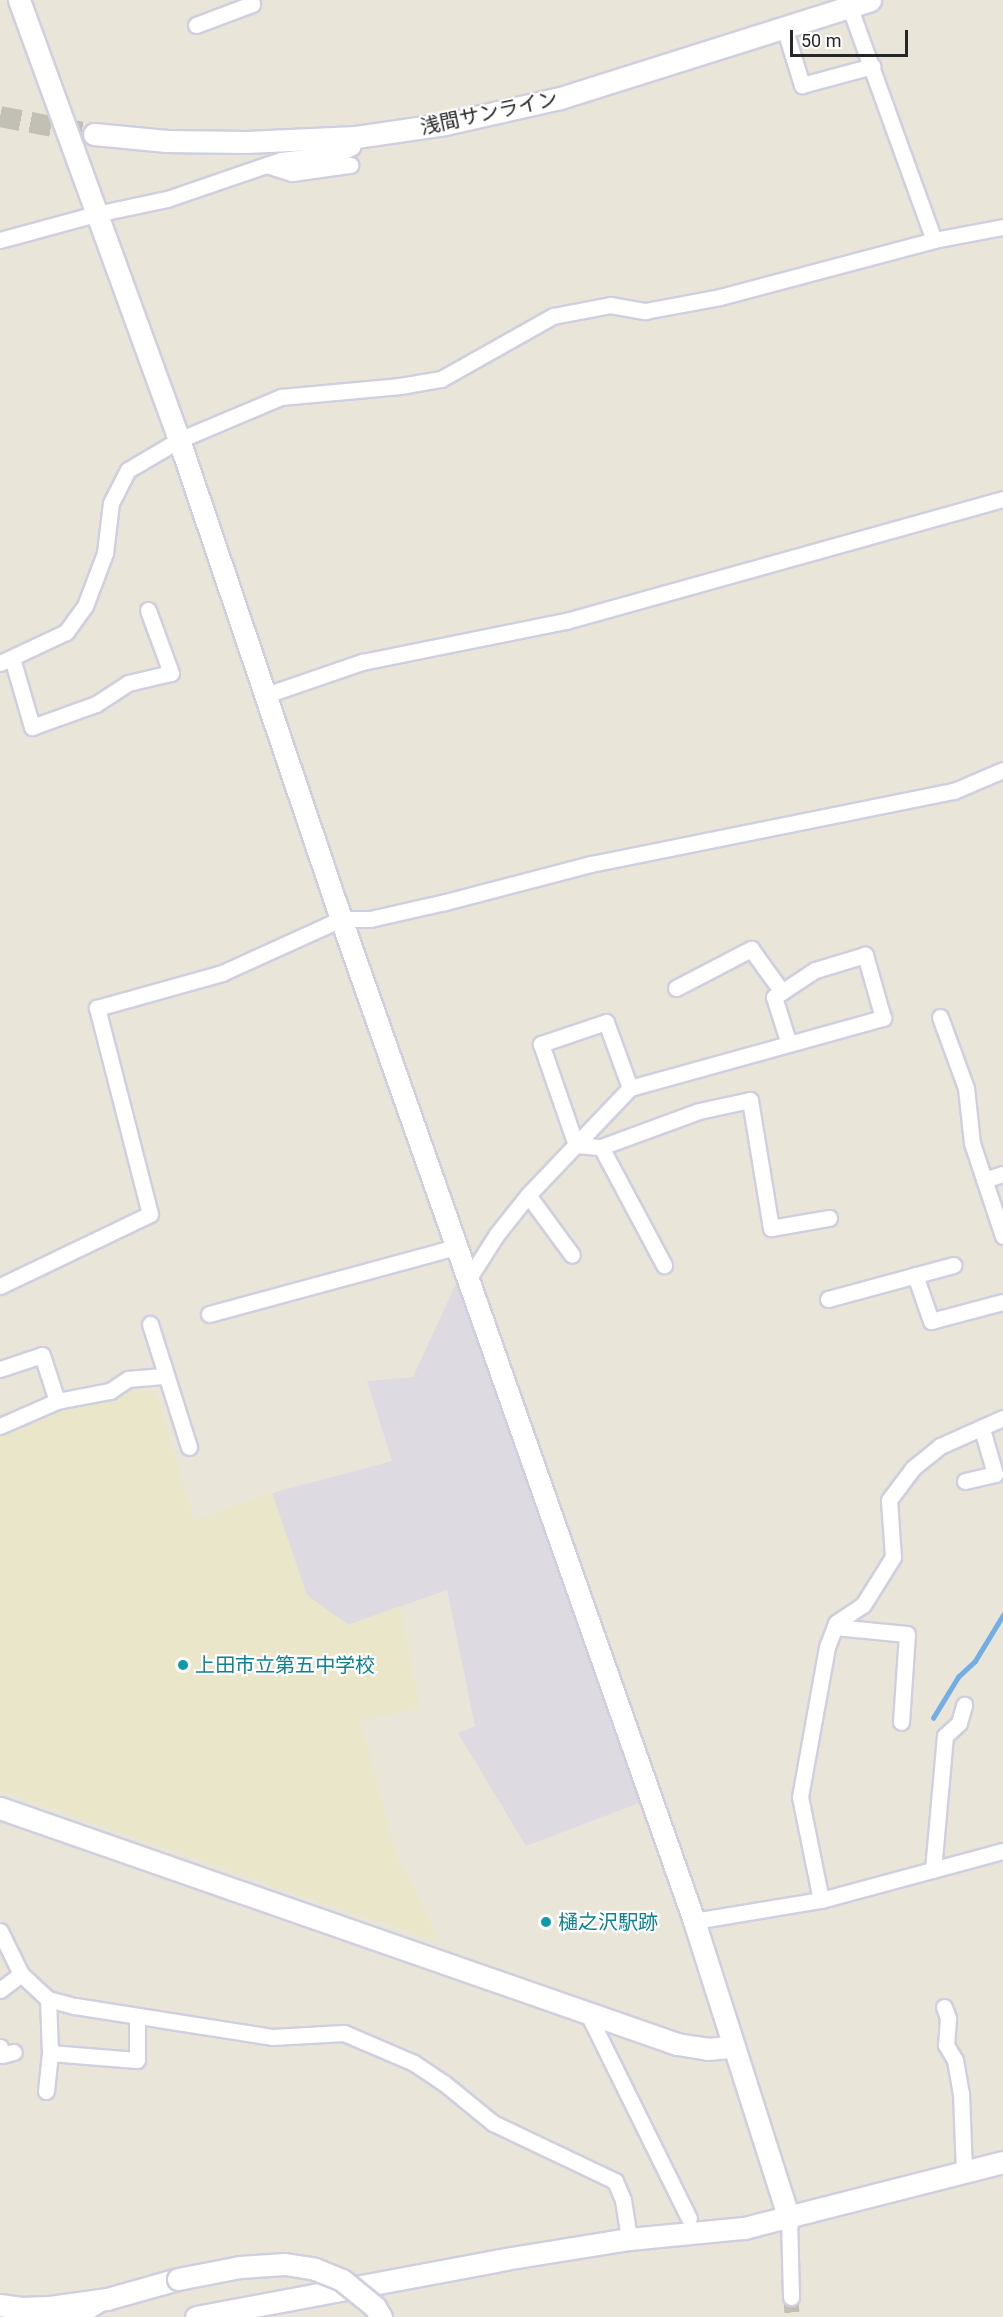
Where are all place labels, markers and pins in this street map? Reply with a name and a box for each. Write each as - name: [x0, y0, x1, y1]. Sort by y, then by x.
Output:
- place label: 上田市立第五中学校: [195, 1653, 375, 1677]
- marker: 上田市立第五中学校: [176, 1658, 190, 1672]
- place label: 樋之沢駅跡: [558, 1910, 658, 1934]
- marker: 樋之沢駅跡: [539, 1915, 553, 1929]

